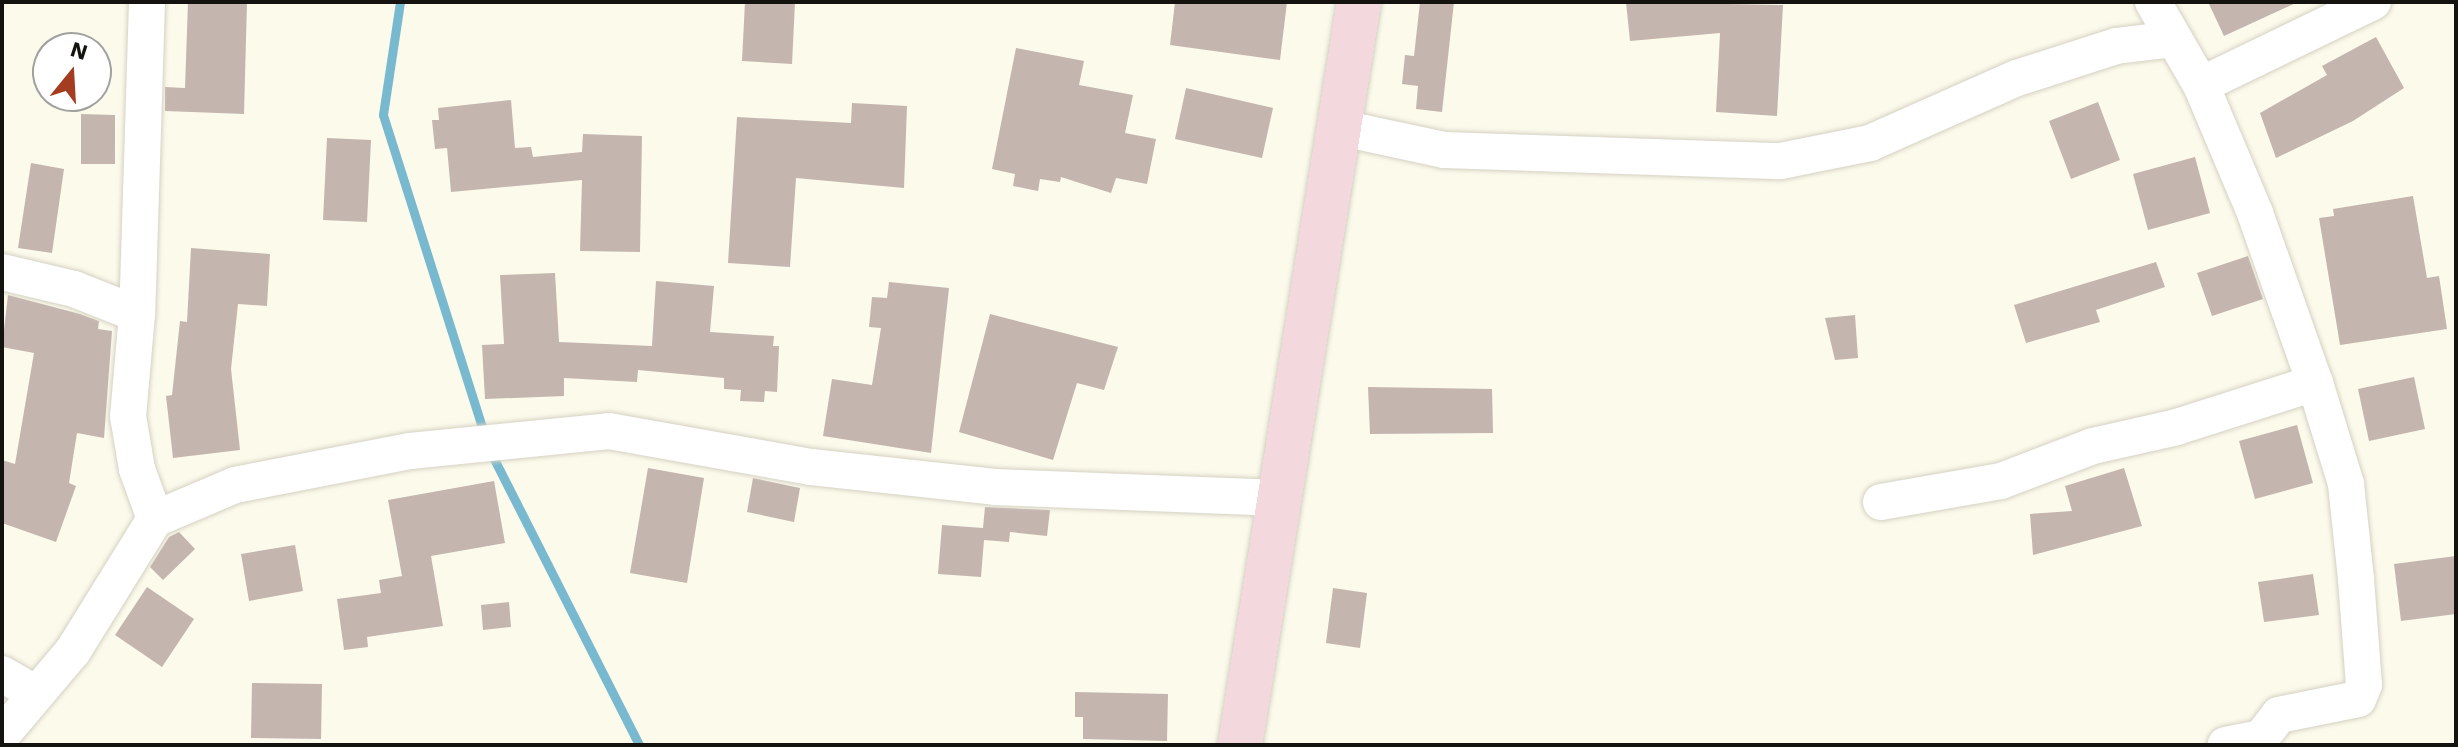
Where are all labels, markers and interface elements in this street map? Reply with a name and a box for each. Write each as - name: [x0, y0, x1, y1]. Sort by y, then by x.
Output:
- north arrow: [32, 32, 112, 112]
- text: N: [67, 36, 91, 65]

